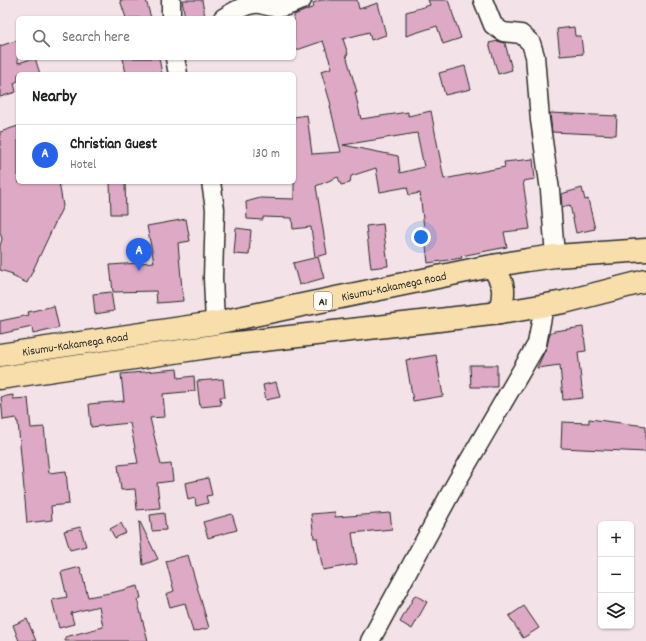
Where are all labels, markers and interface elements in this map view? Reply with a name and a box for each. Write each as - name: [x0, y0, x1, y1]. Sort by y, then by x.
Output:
- search box: [16, 16, 296, 60]
- icon: search: [30, 27, 52, 49]
- text: Search here: [62, 27, 130, 49]
- text: Nearby: [32, 86, 76, 110]
- text: Christian Guest: [70, 134, 157, 156]
- text: A: [41, 145, 49, 164]
- text: 130 m: [252, 145, 280, 164]
- text: Hotel: [70, 156, 96, 175]
- your location: [411, 227, 431, 247]
- pin: A: [126, 238, 152, 271]
- street label: Kisumu-Kakamega Road: [340, 268, 448, 307]
- road number: A1: [314, 292, 332, 310]
- street label: Kisumu-Kakamega Road: [21, 329, 130, 362]
- map controls: [598, 521, 634, 629]
- button: +: [598, 521, 634, 557]
- button: −: [598, 557, 634, 593]
- button: layers: [598, 593, 634, 629]

